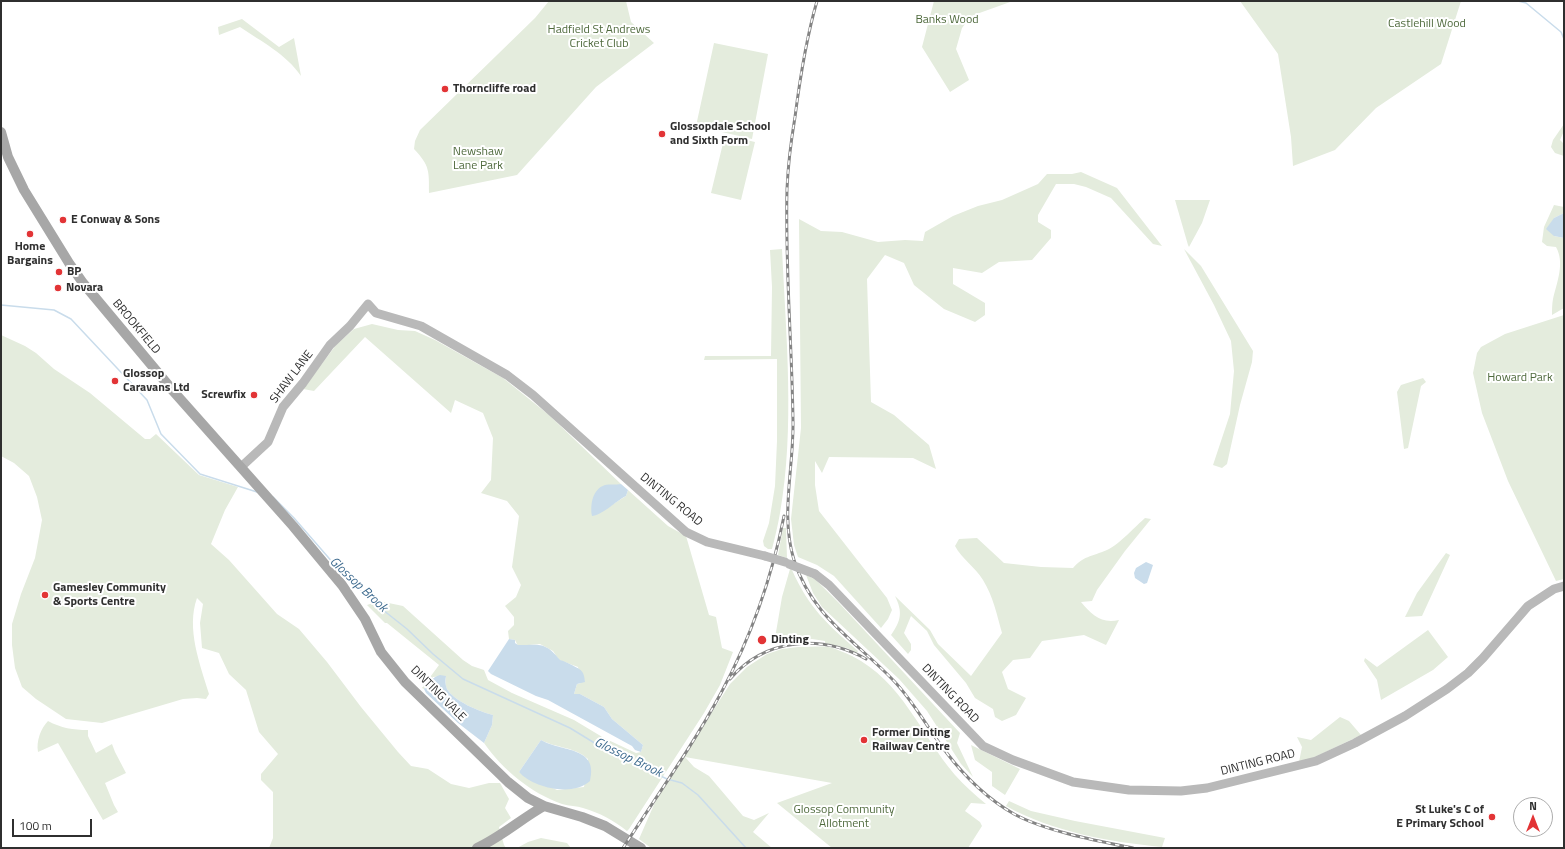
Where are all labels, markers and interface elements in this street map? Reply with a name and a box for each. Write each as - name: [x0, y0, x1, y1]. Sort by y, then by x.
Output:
- park label: Banks Wood: [915, 13, 979, 27]
- park label: Castlehill Wood: [1388, 17, 1466, 31]
- park label: Hadfield St Andrews Cricket Club: [548, 23, 650, 51]
- place label: Thorncliffe road: [453, 82, 536, 96]
- marker: Thorncliffe road: [440, 84, 450, 94]
- place label: Glossopdale School and Sixth Form: [670, 120, 770, 148]
- marker: Glossopdale School and Sixth Form: [657, 129, 667, 139]
- park label: Newshaw Lane Park: [453, 145, 503, 173]
- place label: E Conway & Sons: [71, 213, 160, 227]
- marker: E Conway & Sons: [58, 215, 68, 225]
- marker: Home Bargains: [25, 229, 35, 239]
- place label: Home Bargains: [7, 240, 53, 268]
- place label: BP: [67, 265, 81, 279]
- marker: BP: [54, 267, 64, 277]
- place label: Novara: [66, 281, 103, 295]
- marker: Novara: [53, 283, 63, 293]
- street label: BROOKFIELD: [109, 297, 163, 357]
- street label: SHAW LANE: [267, 348, 317, 406]
- place label: Glossop Caravans Ltd: [123, 367, 190, 395]
- park label: Howard Park: [1487, 371, 1553, 385]
- marker: Glossop Caravans Ltd: [110, 376, 120, 386]
- place label: Screwfix: [201, 388, 246, 402]
- marker: Screwfix: [249, 390, 259, 400]
- street label: DINTING ROAD: [637, 470, 705, 530]
- water label: Glossop Brook: [326, 554, 390, 616]
- place label: Gamesley Community & Sports Centre: [53, 581, 166, 609]
- marker: Gamesley Community & Sports Centre: [40, 590, 50, 600]
- place label: Dinting: [771, 633, 809, 647]
- marker: Dinting: [756, 634, 768, 646]
- street label: DINTING ROAD: [918, 662, 982, 726]
- street label: DINTING VALE: [407, 663, 469, 725]
- place label: Former Dinting Railway Centre: [872, 726, 950, 754]
- water label: Glossop Brook: [591, 735, 665, 781]
- marker: Former Dinting Railway Centre: [859, 735, 869, 745]
- street label: DINTING ROAD: [1219, 747, 1297, 779]
- north arrow: [1513, 797, 1553, 837]
- text: N: [1529, 798, 1537, 814]
- park label: Glossop Community Allotment: [793, 803, 895, 831]
- place label: St Luke's C of E Primary School: [1396, 803, 1484, 831]
- scale bar: [14, 811, 94, 837]
- marker: St Luke's C of E Primary School: [1487, 812, 1497, 822]
- text: 100 m: [19, 816, 52, 835]

